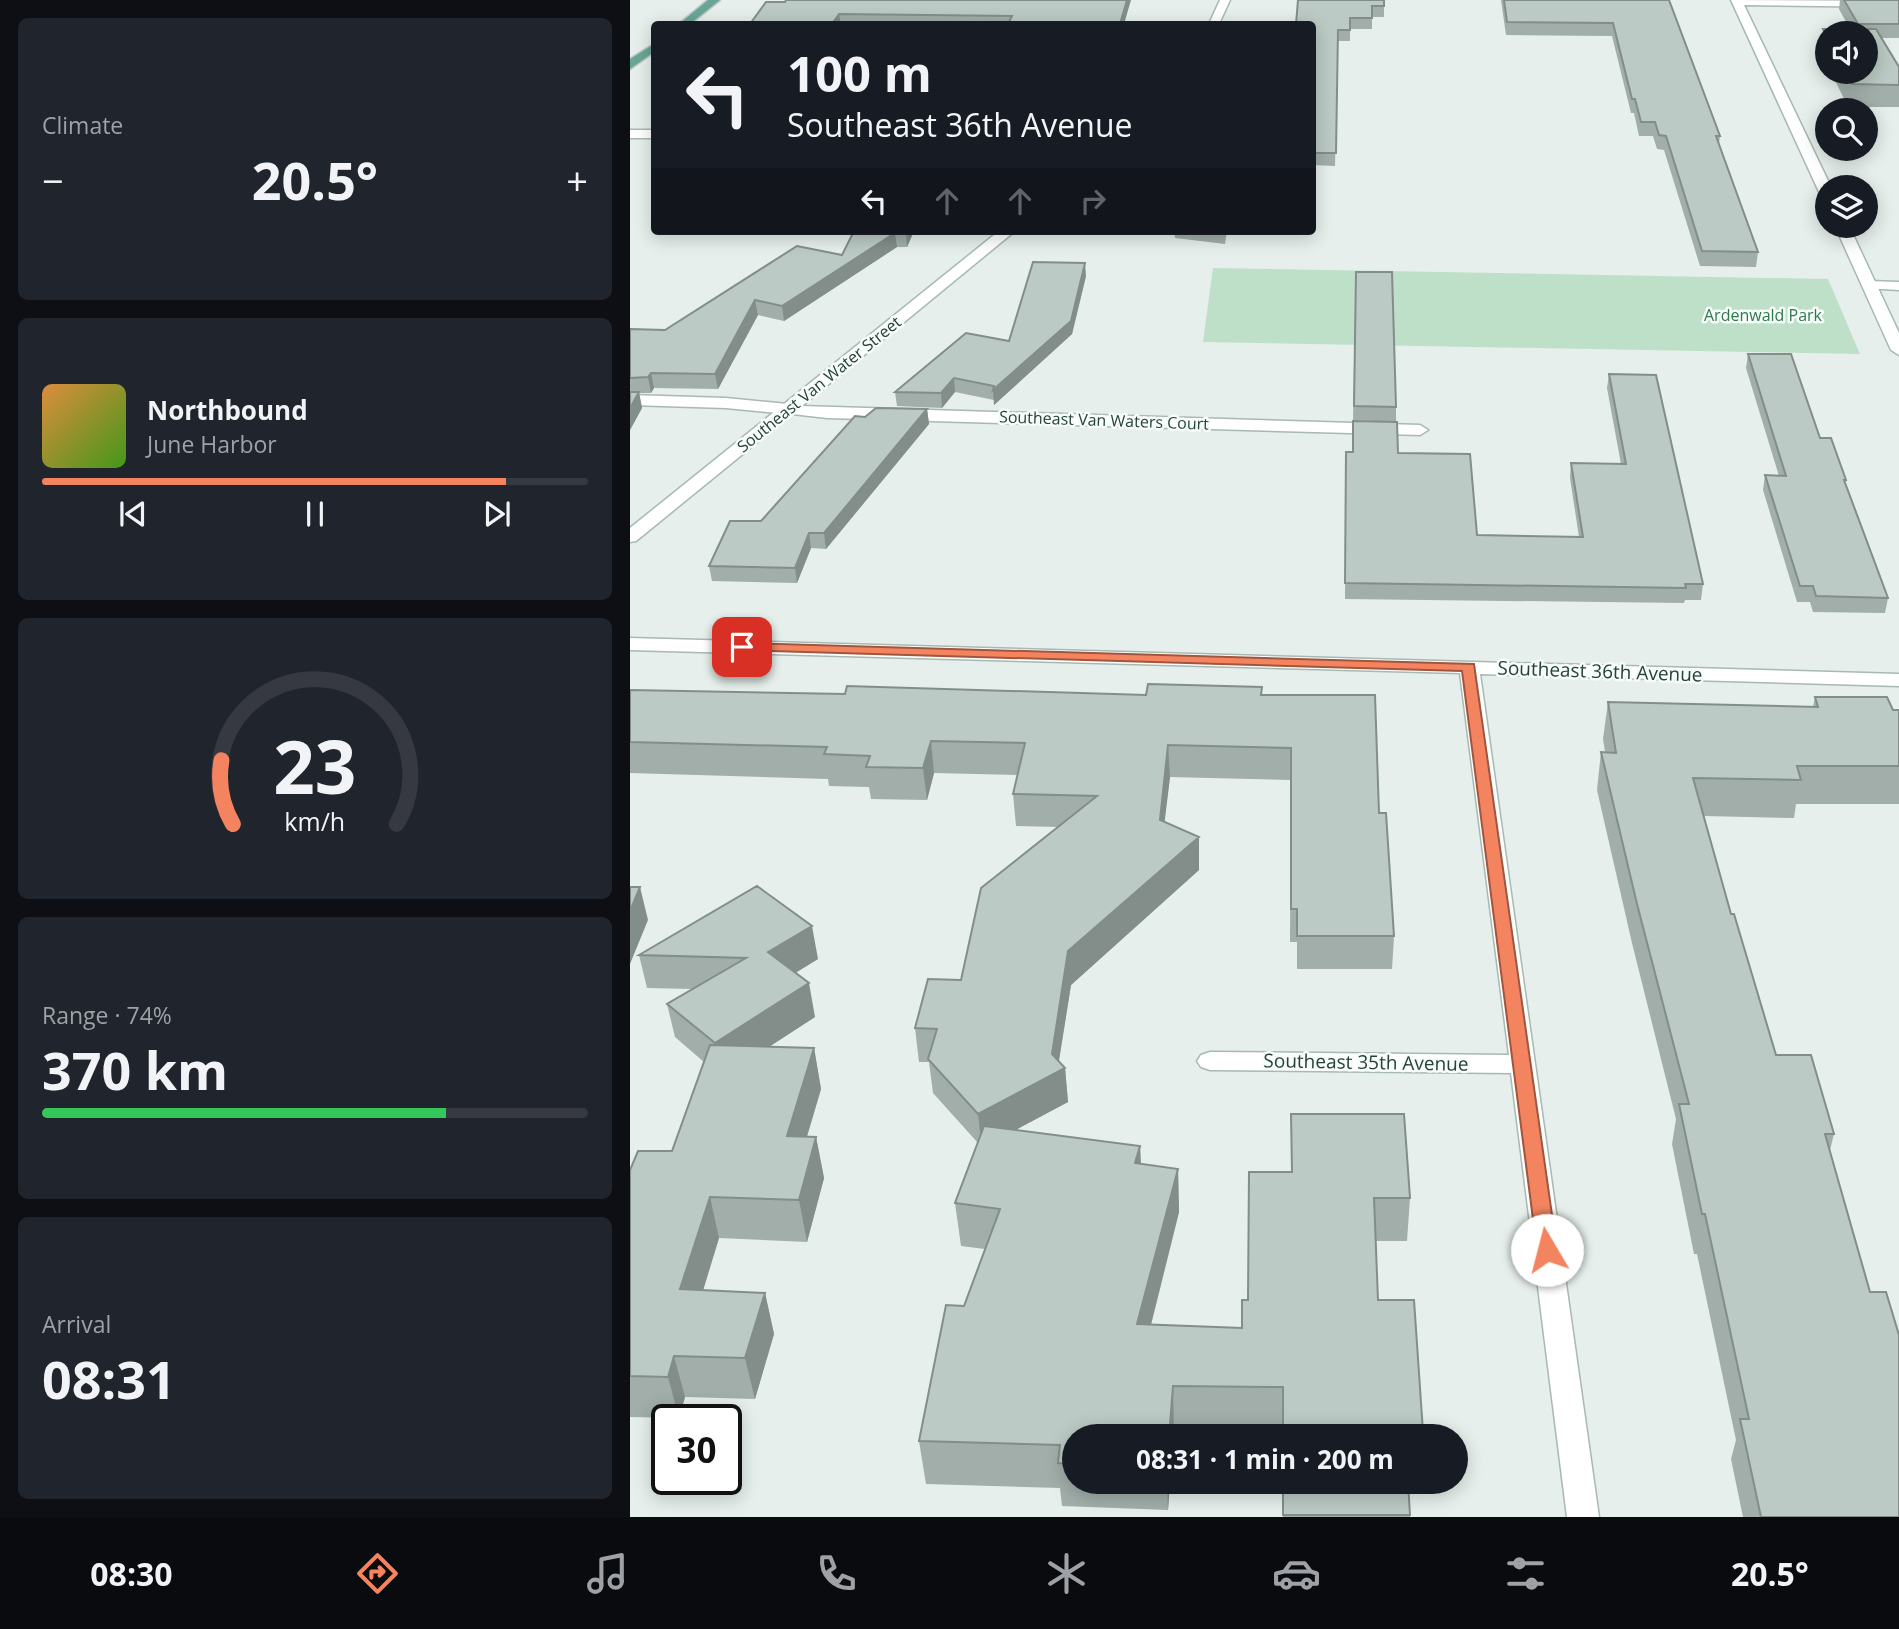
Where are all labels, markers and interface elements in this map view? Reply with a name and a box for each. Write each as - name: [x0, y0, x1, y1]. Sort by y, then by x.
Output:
- map controls: [1815, 21, 1878, 238]
- button: sound: [1815, 21, 1878, 84]
- text: 100 m: [787, 40, 932, 106]
- icon: left: [672, 49, 763, 140]
- button: search: [1815, 98, 1878, 161]
- text: Southeast 36th Avenue: [787, 103, 1133, 146]
- text: Climate: [42, 109, 123, 141]
- text: 20.5°: [252, 144, 378, 215]
- text: −: [42, 154, 64, 206]
- text: +: [566, 154, 588, 206]
- button: layers: [1815, 175, 1878, 238]
- icon: left: [855, 182, 893, 220]
- icon: ahead: [928, 182, 966, 220]
- icon: ahead: [1001, 182, 1039, 220]
- icon: right: [1074, 182, 1112, 220]
- park label: Ardenwald Park: [1704, 304, 1823, 326]
- street label: Southeast Van Water Street: [732, 311, 906, 457]
- text: Northbound: [147, 392, 308, 428]
- street label: Southeast Van Waters Court: [999, 405, 1210, 435]
- text: June Harbor: [147, 428, 277, 460]
- icon: previous: [114, 495, 152, 533]
- icon: pause: [296, 495, 334, 533]
- icon: next: [478, 495, 516, 533]
- pin: [712, 617, 772, 677]
- icon: arrive: [723, 628, 761, 666]
- street label: Southeast 36th Avenue: [1497, 654, 1703, 688]
- text: 23: [273, 717, 357, 816]
- text: km/h: [285, 804, 345, 838]
- text: Range · 74%: [42, 999, 172, 1031]
- text: 370 km: [42, 1034, 228, 1105]
- street label: Southeast 35th Avenue: [1263, 1047, 1469, 1077]
- position arrow: [1510, 1213, 1584, 1287]
- text: Arrival: [42, 1308, 111, 1340]
- text: 08:31: [42, 1343, 176, 1414]
- speed limit sign: 30: [651, 1404, 742, 1495]
- text: 08:31 · 1 min · 200 m: [1136, 1441, 1394, 1477]
- icon: directions: [353, 1549, 402, 1598]
- icon: music: [583, 1549, 632, 1598]
- icon: phone: [812, 1549, 861, 1598]
- icon: climate: [1042, 1549, 1091, 1598]
- icon: car: [1272, 1549, 1321, 1598]
- icon: filters: [1501, 1549, 1550, 1598]
- text: 08:30: [90, 1552, 173, 1595]
- text: 20.5°: [1731, 1552, 1809, 1595]

